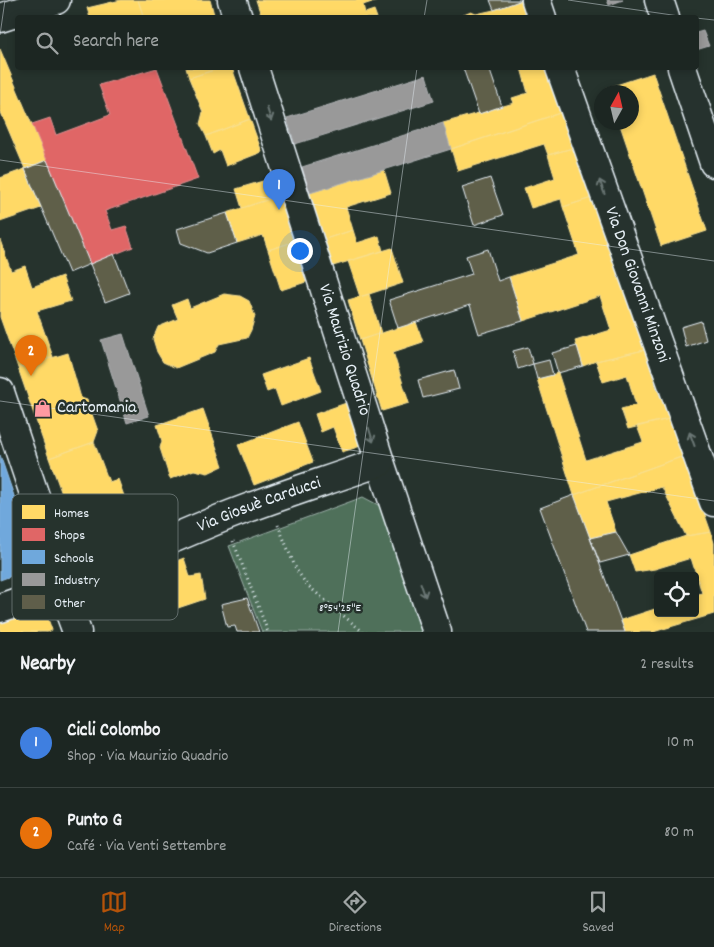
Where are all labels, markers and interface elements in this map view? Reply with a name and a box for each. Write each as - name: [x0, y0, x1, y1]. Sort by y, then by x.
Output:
- search box: [15, 15, 699, 70]
- icon: search: [33, 29, 61, 57]
- text: Search here: [73, 29, 159, 56]
- north arrow: [594, 85, 639, 130]
- one-way arrow: [264, 106, 274, 122]
- pin: 1: [263, 169, 295, 210]
- one-way arrow: [597, 180, 606, 195]
- street label: Via Don Giovanni Minzoni: [598, 204, 676, 366]
- your location: [287, 238, 313, 264]
- street label: Via Maurizio Quadrio: [311, 281, 377, 419]
- pin: 2: [15, 335, 47, 376]
- place label: Cartomania: [57, 396, 137, 421]
- shop icon: Cartomania: [33, 398, 53, 418]
- one-way arrow: [367, 427, 377, 443]
- one-way arrow: [687, 432, 696, 447]
- street label: Via Giosuè Carducci: [193, 471, 324, 539]
- legend: [12, 494, 178, 620]
- text: Homes: [54, 504, 89, 524]
- text: Shops: [54, 526, 85, 546]
- text: Schools: [54, 549, 94, 569]
- text: Industry: [54, 571, 100, 591]
- map controls: [654, 572, 699, 617]
- button: locate: [654, 572, 699, 617]
- one-way arrow: [419, 581, 428, 597]
- text: Other: [54, 594, 86, 614]
- text: 8°54'25"E: [319, 600, 362, 617]
- text: Nearby: [20, 650, 75, 680]
- text: 2 results: [640, 653, 694, 676]
- text: Cicli Colombo: [67, 718, 160, 745]
- text: 1: [34, 731, 38, 754]
- text: 10 m: [667, 731, 694, 754]
- text: Shop · Via Maurizio Quadrio: [67, 745, 228, 768]
- text: Punto G: [67, 808, 122, 835]
- text: 2: [33, 821, 40, 844]
- text: 80 m: [664, 821, 694, 844]
- text: Café · Via Venti Settembre: [67, 835, 226, 858]
- tab: Map: [100, 888, 128, 938]
- tab: Directions: [329, 888, 382, 938]
- tab: Saved: [582, 888, 614, 938]

